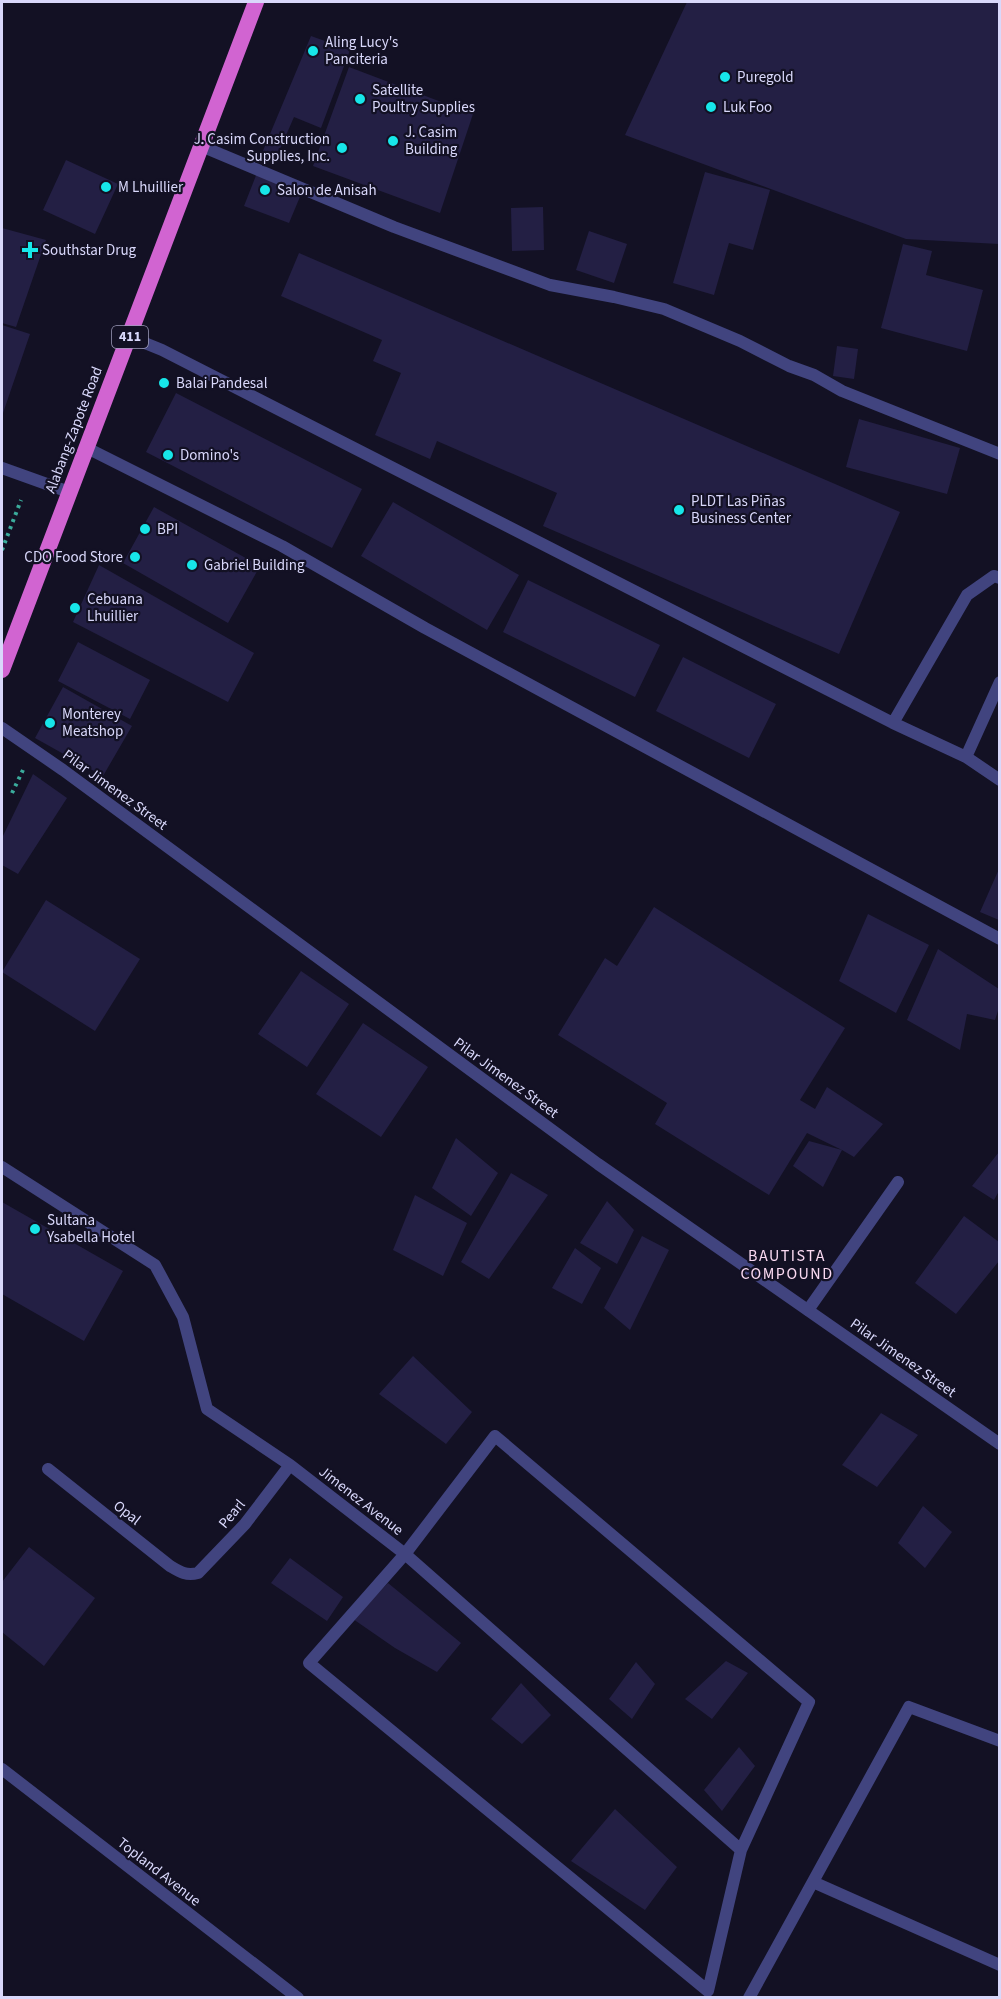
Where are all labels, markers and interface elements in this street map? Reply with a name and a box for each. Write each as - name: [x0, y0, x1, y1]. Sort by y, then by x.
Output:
- place label: Aling Lucy's Panciteria: [325, 32, 398, 70]
- marker: Aling Lucy's Panciteria: [306, 44, 320, 58]
- place label: Puregold: [737, 67, 794, 88]
- marker: Puregold: [718, 70, 732, 84]
- place label: Satellite Poultry Supplies: [372, 80, 475, 118]
- marker: Satellite Poultry Supplies: [353, 92, 367, 106]
- place label: Luk Foo: [723, 97, 772, 118]
- marker: Luk Foo: [704, 100, 718, 114]
- place label: J. Casim Building: [405, 122, 458, 160]
- place label: J. Casim Construction Supplies, Inc.: [194, 129, 330, 167]
- marker: J. Casim Building: [386, 134, 400, 148]
- marker: J. Casim Construction Supplies, Inc.: [335, 141, 349, 155]
- place label: M Lhuillier: [118, 177, 184, 198]
- marker: M Lhuillier: [99, 180, 113, 194]
- place label: Salon de Anisah: [277, 180, 377, 201]
- marker: Salon de Anisah: [258, 183, 272, 197]
- place label: Southstar Drug: [42, 240, 137, 261]
- marker: Southstar Drug: [23, 243, 37, 257]
- road number: 411: [112, 326, 148, 348]
- street label: Alabang-Zapote Road: [40, 363, 108, 497]
- place label: Balai Pandesal: [176, 373, 268, 394]
- marker: Balai Pandesal: [157, 376, 171, 390]
- place label: Domino's: [180, 445, 239, 466]
- marker: Domino's: [161, 448, 175, 462]
- place label: PLDT Las Piñas Business Center: [691, 491, 792, 529]
- marker: PLDT Las Piñas Business Center: [672, 503, 686, 517]
- place label: BPI: [157, 519, 178, 540]
- marker: BPI: [138, 522, 152, 536]
- place label: CDO Food Store: [24, 547, 123, 568]
- marker: CDO Food Store: [128, 550, 142, 564]
- place label: Gabriel Building: [204, 555, 305, 576]
- marker: Gabriel Building: [185, 558, 199, 572]
- place label: Cebuana Lhuillier: [87, 589, 143, 627]
- marker: Cebuana Lhuillier: [68, 601, 82, 615]
- place label: Monterey Meatshop: [62, 704, 123, 742]
- marker: Monterey Meatshop: [43, 716, 57, 730]
- street label: Pilar Jimenez Street: [58, 745, 172, 835]
- street label: Pilar Jimenez Street: [449, 1033, 563, 1123]
- place label: Sultana Ysabella Hotel: [46, 1210, 135, 1248]
- marker: Sultana Ysabella Hotel: [28, 1222, 42, 1236]
- district label: BAUTISTA COMPOUND: [740, 1245, 834, 1285]
- street label: Pilar Jimenez Street: [846, 1314, 960, 1402]
- street label: Jimenez Avenue: [314, 1461, 408, 1541]
- street label: Pearl: [214, 1495, 250, 1533]
- street label: Opal: [109, 1496, 145, 1530]
- street label: Topland Avenue: [113, 1833, 205, 1911]

